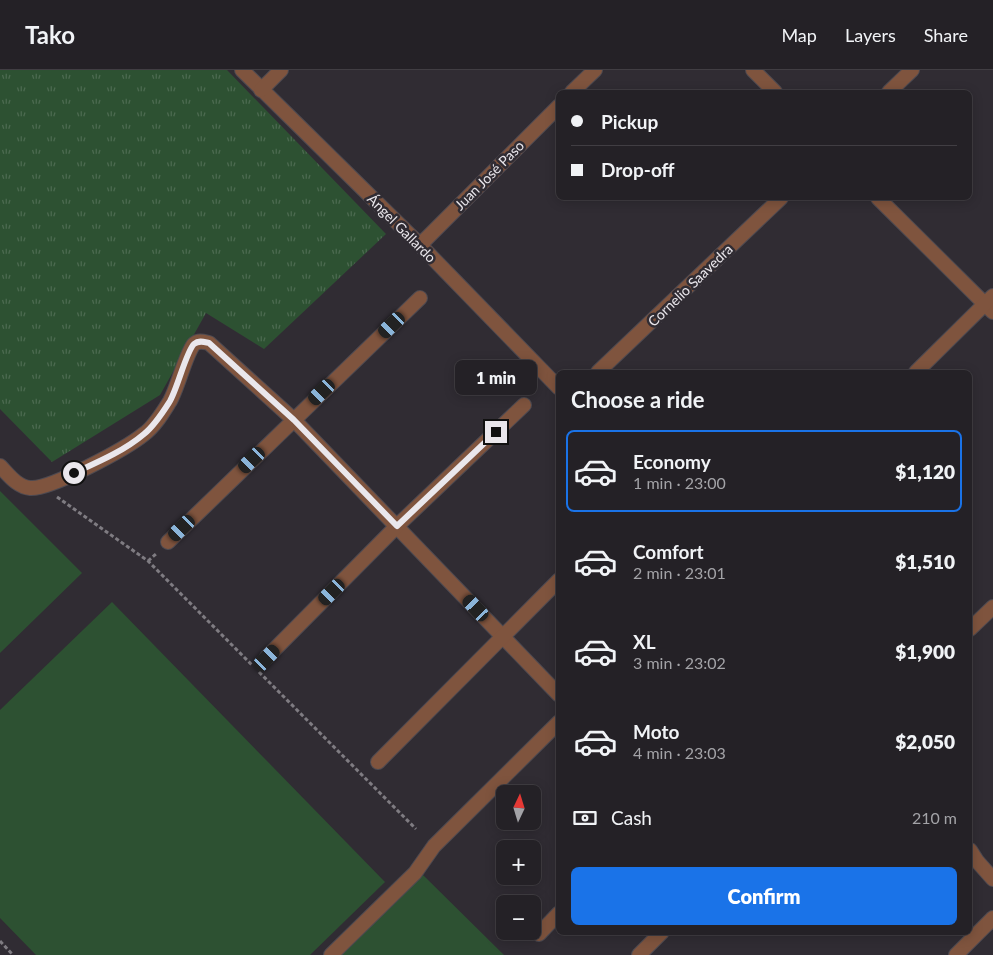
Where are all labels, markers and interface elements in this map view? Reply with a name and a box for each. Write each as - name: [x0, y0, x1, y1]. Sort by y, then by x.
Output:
- text: Tako: [25, 20, 75, 49]
- text: Map: [781, 24, 817, 46]
- text: Layers: [845, 24, 896, 46]
- text: Share: [924, 24, 968, 46]
- text: Pickup: [601, 110, 658, 133]
- street label: Juan José Paso: [451, 137, 527, 213]
- text: Drop-off: [601, 158, 675, 181]
- street label: Ángel Gallardo: [364, 190, 440, 266]
- street label: Cornelio Saavedra: [644, 240, 736, 330]
- car: [375, 309, 408, 341]
- callout: 1 min: [455, 360, 537, 394]
- text: 1 min: [476, 368, 516, 387]
- car: [305, 376, 338, 408]
- text: Choose a ride: [571, 386, 705, 413]
- route end: [485, 421, 507, 443]
- car: [235, 444, 268, 476]
- icon: car: [573, 449, 618, 494]
- text: Economy: [633, 450, 711, 473]
- text: $1,120: [895, 460, 955, 483]
- route start: [63, 462, 85, 484]
- text: 1 min · 23:00: [633, 473, 726, 492]
- car: [165, 512, 198, 544]
- icon: car: [573, 539, 618, 584]
- text: Comfort: [633, 540, 704, 563]
- text: $1,510: [895, 550, 955, 573]
- text: 2 min · 23:01: [633, 563, 726, 582]
- car: [316, 576, 347, 608]
- car: [460, 592, 491, 624]
- icon: car: [573, 629, 618, 674]
- text: XL: [633, 630, 656, 653]
- text: $1,900: [895, 640, 955, 663]
- car: [251, 642, 282, 674]
- text: 3 min · 23:02: [633, 653, 726, 672]
- icon: car: [573, 719, 618, 764]
- text: Moto: [633, 720, 679, 743]
- text: $2,050: [895, 730, 955, 753]
- text: 4 min · 23:03: [633, 743, 726, 762]
- north arrow: [496, 785, 541, 830]
- map controls: [496, 785, 541, 940]
- icon: cash: [571, 804, 599, 832]
- text: Cash: [611, 806, 652, 829]
- text: 210 m: [912, 808, 957, 827]
- button: +: [496, 840, 541, 885]
- button: Confirm: [571, 867, 957, 925]
- button: −: [496, 895, 541, 940]

